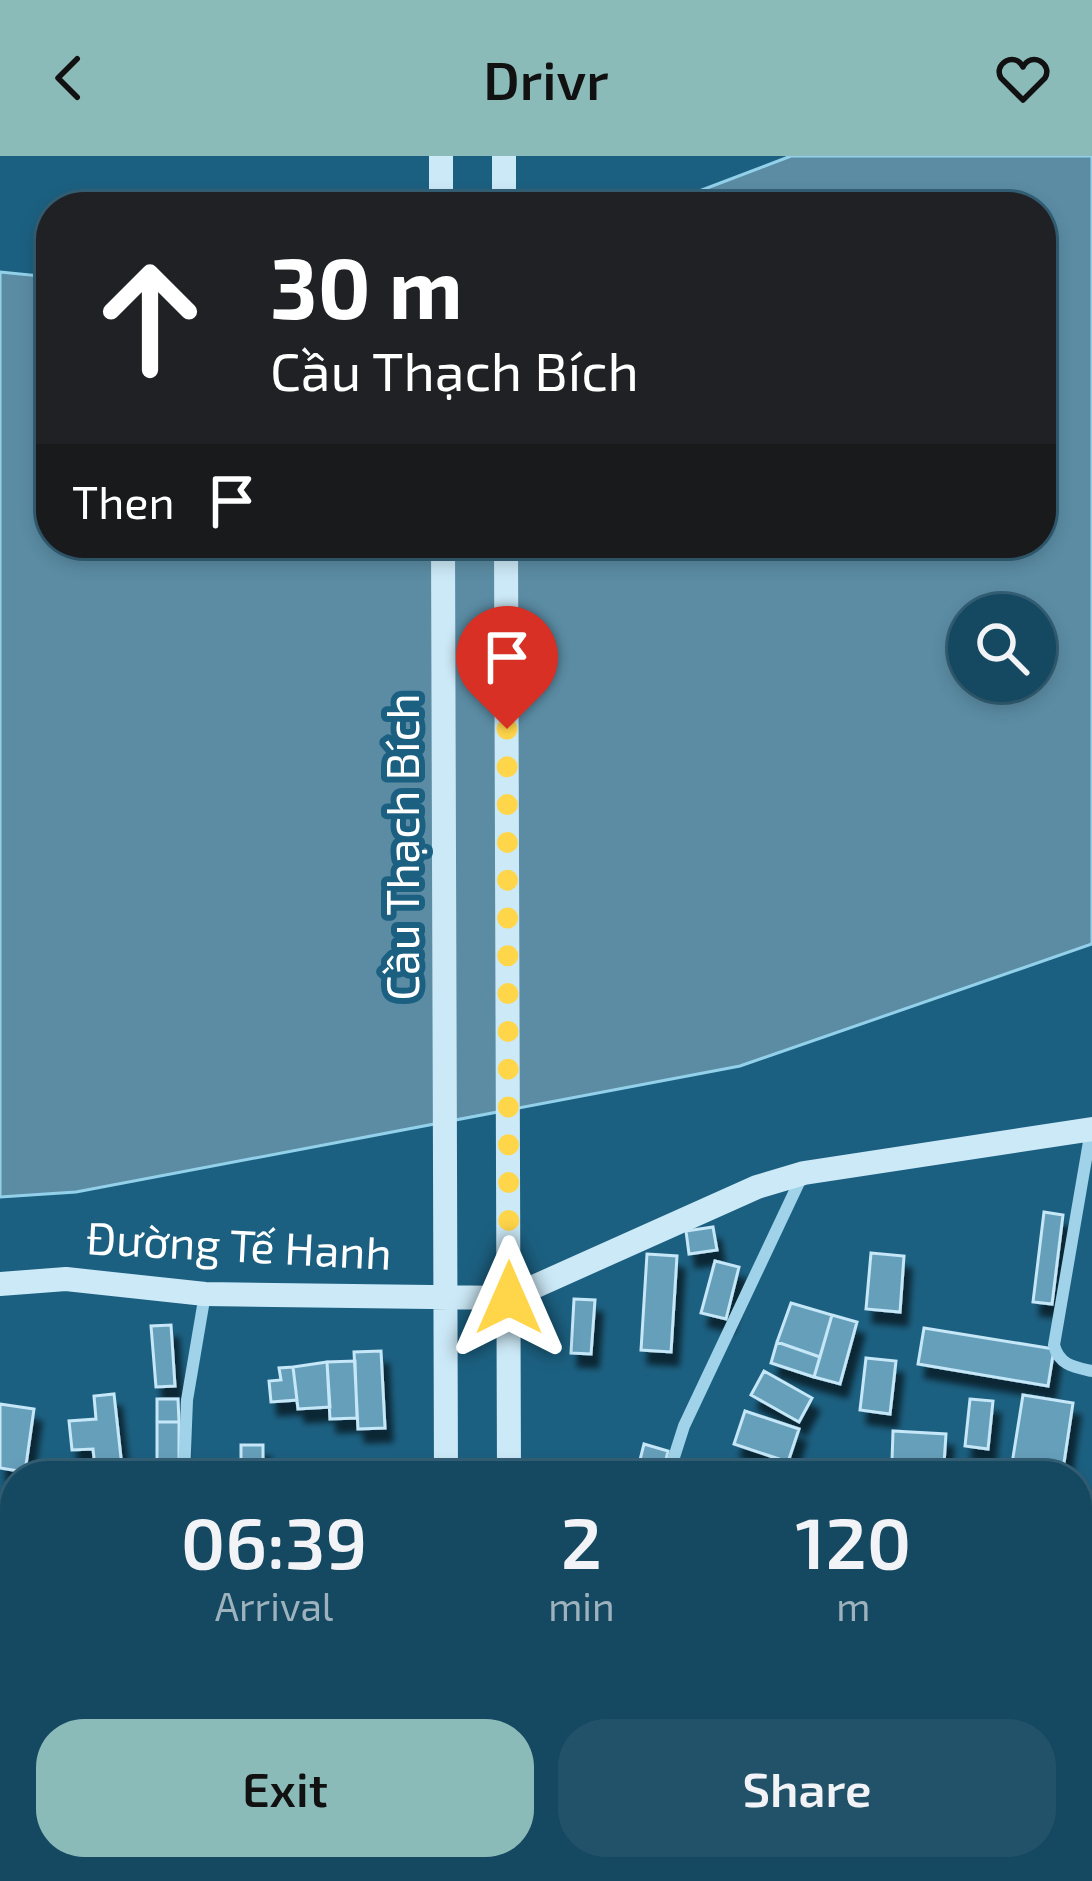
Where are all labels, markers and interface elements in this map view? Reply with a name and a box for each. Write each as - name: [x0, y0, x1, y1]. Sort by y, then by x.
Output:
- icon: back: [36, 45, 102, 111]
- icon: heart: [990, 45, 1056, 111]
- text: Drivr: [483, 46, 609, 111]
- text: 30 m: [270, 235, 463, 336]
- icon: ahead: [72, 240, 228, 396]
- text: Cầu Thạch Bích: [270, 337, 639, 402]
- icon: arrive: [199, 468, 265, 534]
- text: Then: [72, 474, 175, 528]
- map controls: [948, 594, 1056, 702]
- button: search: [948, 594, 1056, 702]
- pin: [456, 606, 558, 729]
- icon: arrive: [474, 624, 540, 690]
- street label: Cầu Thạch Bích: [374, 693, 428, 1001]
- street label: Đường Tế Hanh: [85, 1209, 393, 1279]
- position arrow: [446, 1235, 572, 1361]
- text: 06:39: [181, 1497, 367, 1583]
- text: 2: [561, 1497, 602, 1583]
- text: 120: [795, 1497, 911, 1583]
- text: Arrival: [215, 1582, 333, 1629]
- text: min: [548, 1582, 615, 1629]
- text: m: [836, 1582, 870, 1629]
- button: Exit: [36, 1719, 534, 1857]
- button: Share: [558, 1719, 1056, 1857]

